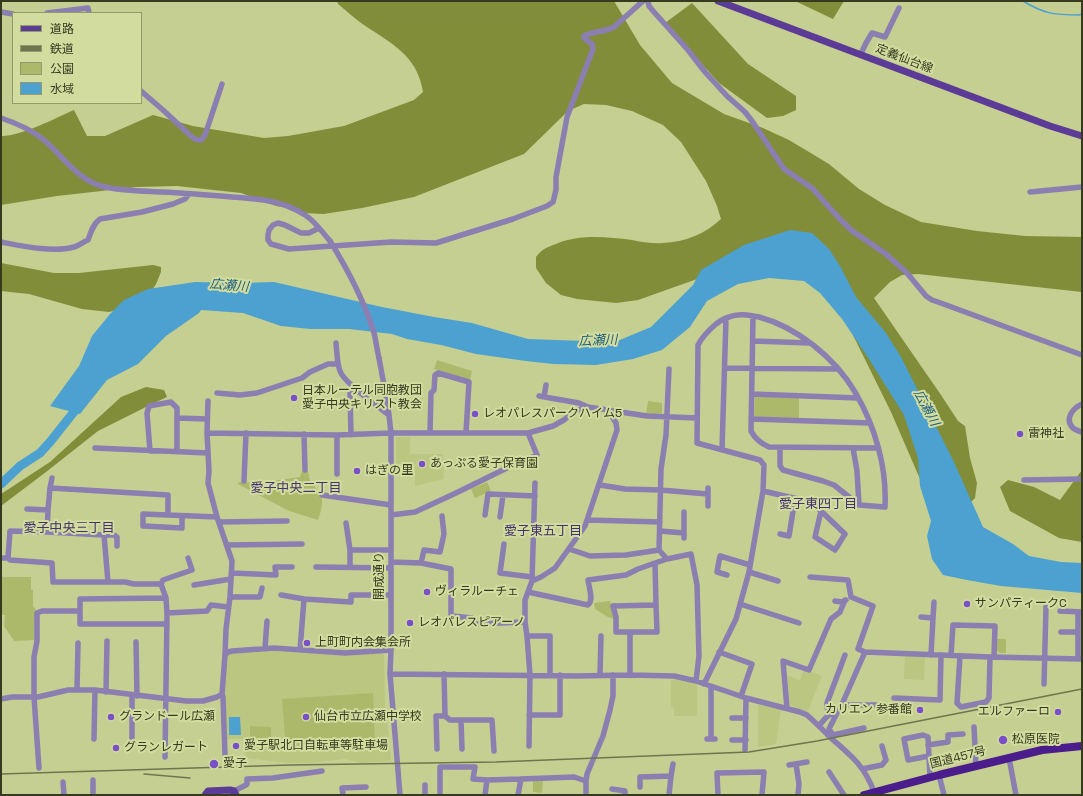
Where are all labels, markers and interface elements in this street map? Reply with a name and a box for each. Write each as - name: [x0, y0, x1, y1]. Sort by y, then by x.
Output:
- legend: [12, 12, 142, 104]
- text: 道路: [50, 21, 74, 37]
- text: 鉄道: [50, 41, 74, 57]
- street label: 定義仙台線: [873, 42, 935, 76]
- text: 公園: [50, 61, 74, 77]
- text: 水域: [50, 81, 74, 97]
- water label: 広瀬川: [209, 277, 249, 295]
- water label: 広瀬川: [578, 333, 618, 349]
- place label: 日本ルーテル同胞教団 愛子中央キリスト教会: [302, 384, 422, 412]
- water label: 広瀬川: [910, 387, 942, 429]
- marker: 日本ルーテル同胞教団 愛子中央キリスト教会: [289, 393, 299, 403]
- place label: レオパレスパークハイム5: [483, 407, 622, 421]
- marker: レオパレスパークハイム5: [470, 409, 480, 419]
- place label: 雷神社: [1028, 427, 1064, 441]
- marker: 雷神社: [1015, 429, 1025, 439]
- place label: あっぷる愛子保育園: [430, 457, 538, 471]
- marker: あっぷる愛子保育園: [417, 459, 427, 469]
- place label: はぎの里: [365, 464, 413, 478]
- marker: はぎの里: [352, 466, 362, 476]
- district label: 愛子中央二丁目: [251, 480, 341, 496]
- district label: 愛子東四丁目: [779, 496, 857, 512]
- district label: 愛子中央三丁目: [24, 520, 114, 536]
- district label: 愛子東五丁目: [504, 523, 582, 539]
- street label: 開成通り: [373, 552, 387, 600]
- place label: ヴィラルーチェ: [435, 585, 519, 599]
- marker: ヴィラルーチェ: [422, 587, 432, 597]
- place label: サンパティークC: [975, 597, 1067, 611]
- marker: サンパティークC: [962, 599, 972, 609]
- place label: レオパレスピアーノ: [418, 616, 525, 630]
- marker: レオパレスピアーノ: [405, 618, 415, 628]
- place label: 上町町内会集会所: [315, 636, 411, 650]
- marker: 上町町内会集会所: [302, 638, 312, 648]
- place label: カリエン 参番館: [825, 703, 912, 717]
- marker: カリエン 参番館: [915, 705, 925, 715]
- place label: エルファーロ: [978, 705, 1050, 719]
- marker: エルファーロ: [1053, 707, 1063, 717]
- place label: グランドール広瀬: [119, 710, 215, 724]
- place label: 仙台市立広瀬中学校: [314, 710, 422, 724]
- marker: グランドール広瀬: [106, 712, 116, 722]
- marker: 仙台市立広瀬中学校: [301, 712, 311, 722]
- place label: 松原医院: [1012, 733, 1060, 747]
- marker: 松原医院: [997, 734, 1009, 746]
- place label: 愛子駅北口自転車等駐車場: [244, 739, 388, 753]
- place label: グランレガート: [124, 741, 208, 755]
- marker: 愛子駅北口自転車等駐車場: [231, 741, 241, 751]
- marker: グランレガート: [111, 743, 121, 753]
- street label: 国道457号: [928, 744, 988, 772]
- place label: 愛子: [223, 757, 247, 771]
- marker: 愛子: [208, 758, 220, 770]

